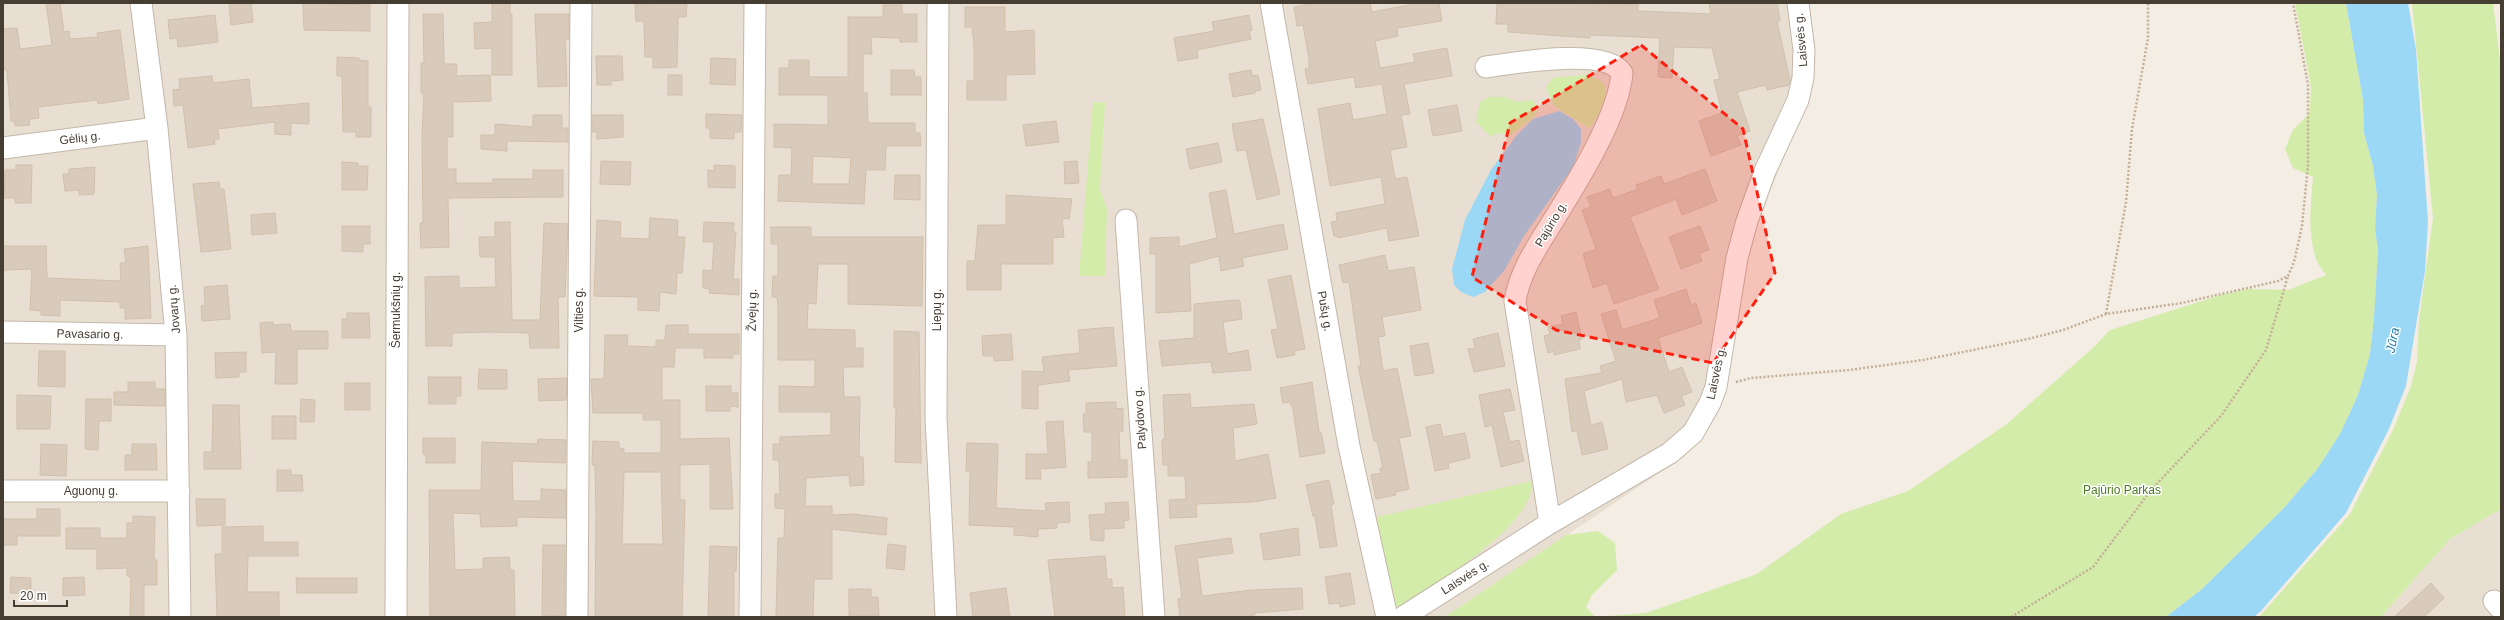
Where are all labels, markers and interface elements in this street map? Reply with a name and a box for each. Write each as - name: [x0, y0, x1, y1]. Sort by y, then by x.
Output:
- street label: Laisvės g.: [1792, 12, 1810, 68]
- street label: Gėlių g.: [59, 129, 101, 147]
- street label: Pajūrio g.: [1532, 199, 1570, 249]
- street label: Šermukšnių g.: [388, 272, 403, 348]
- street label: Jovarų g.: [165, 284, 183, 334]
- street label: Vilties g.: [572, 287, 586, 333]
- street label: Žvejų g.: [744, 289, 759, 331]
- street label: Liepų g.: [930, 289, 944, 331]
- street label: Pušų g.: [1315, 290, 1335, 332]
- street label: Pavasario g.: [57, 326, 123, 342]
- water label: Jūra: [2382, 326, 2402, 355]
- street label: Laisvės g.: [1704, 345, 1728, 401]
- street label: Palydovo g.: [1131, 386, 1149, 450]
- park label: Pajūrio Parkas: [2083, 483, 2161, 497]
- street label: Aguonų g.: [64, 484, 118, 498]
- street label: Laisvės g.: [1439, 556, 1491, 598]
- scale bar: [14, 582, 67, 608]
- text: 20 m: [20, 589, 47, 603]

